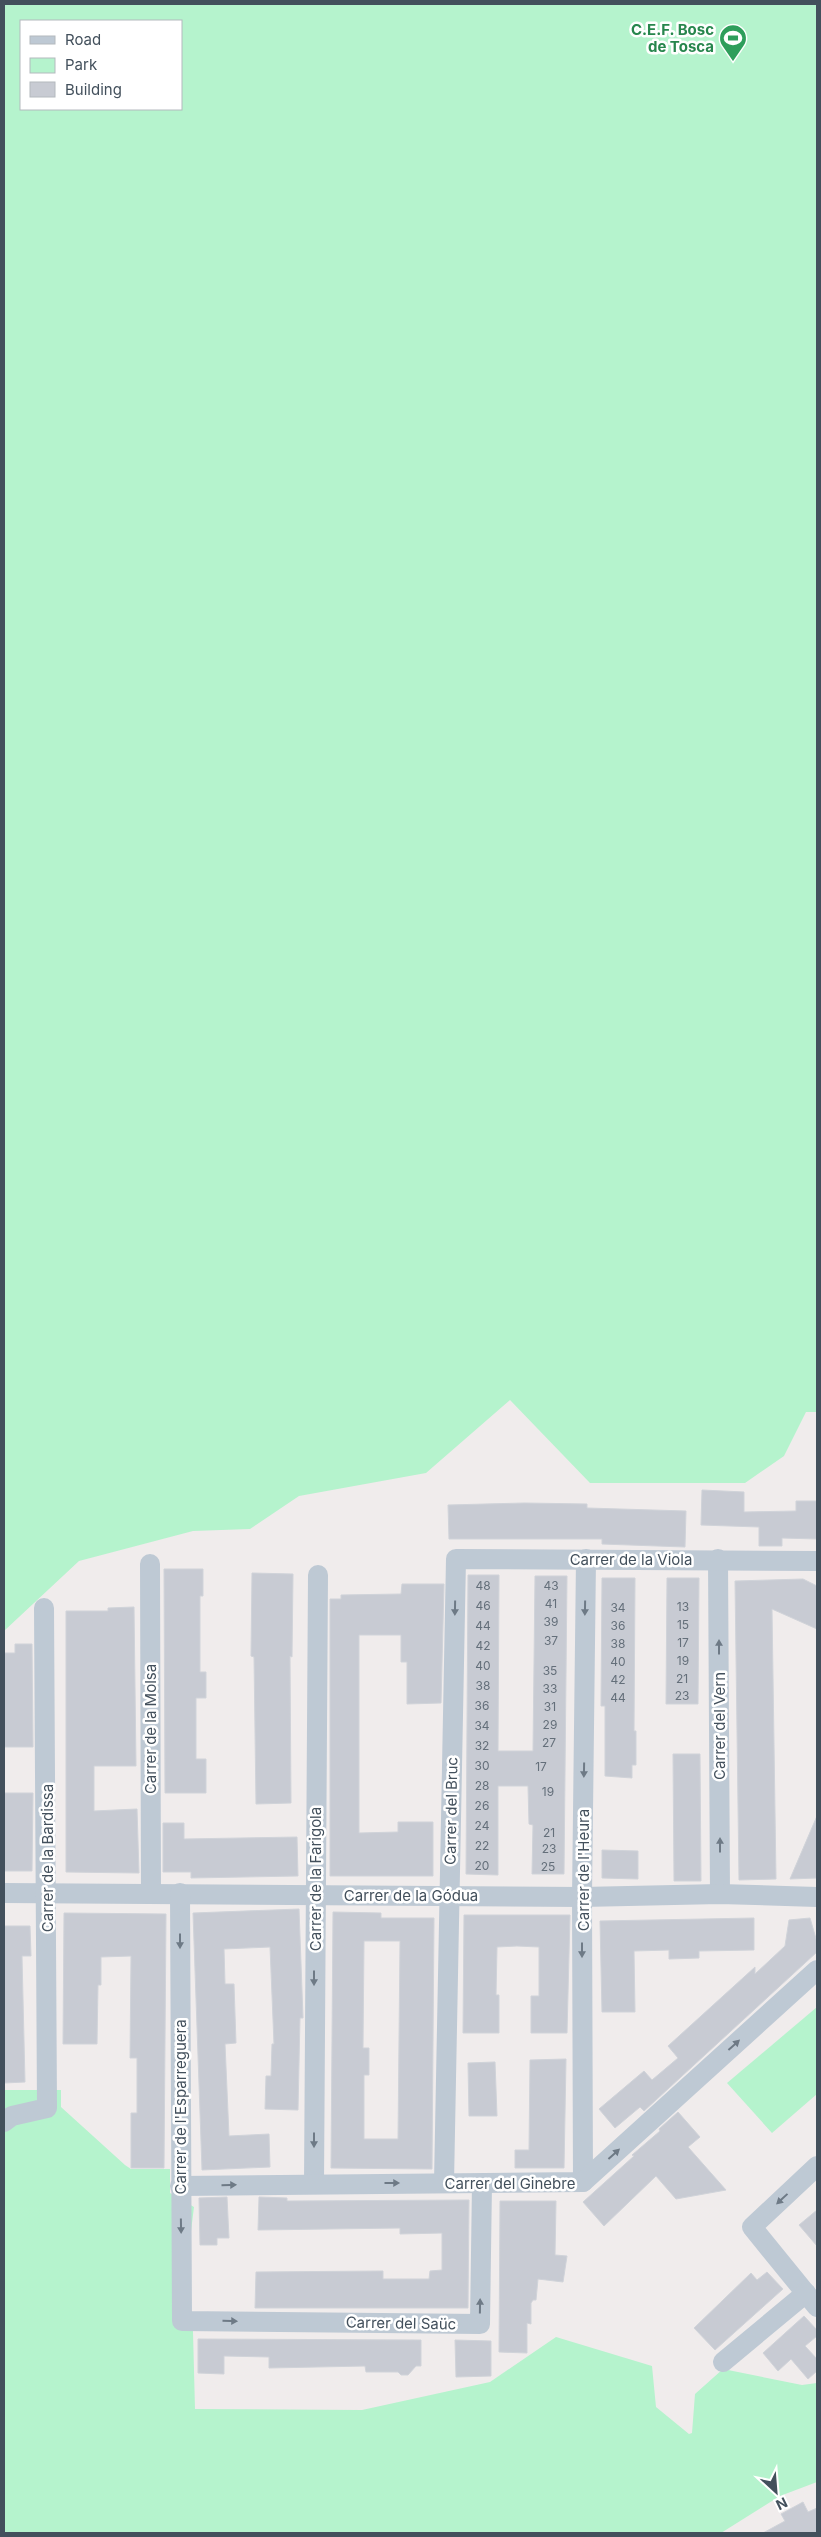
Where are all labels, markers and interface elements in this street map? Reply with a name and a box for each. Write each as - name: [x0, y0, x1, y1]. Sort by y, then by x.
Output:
- legend: [20, 20, 182, 110]
- place label: C.E.F. Bosc de Tosca: [631, 20, 714, 56]
- sports icon: C.E.F. Bosc de Tosca: [718, 23, 748, 62]
- text: Road: [65, 30, 101, 49]
- text: Park: [65, 55, 98, 74]
- text: Building: [65, 80, 122, 99]
- street label: Carrer de la Viola: [570, 1550, 692, 1569]
- house number: 48: [475, 1578, 491, 1593]
- house number: 43: [543, 1578, 559, 1593]
- house number: 41: [545, 1596, 557, 1611]
- house number: 46: [475, 1598, 491, 1613]
- house number: 13: [677, 1599, 689, 1614]
- one-way arrow: [451, 1600, 459, 1616]
- one-way arrow: [581, 1600, 589, 1616]
- house number: 34: [610, 1600, 626, 1615]
- house number: 39: [544, 1614, 558, 1629]
- house number: 15: [677, 1617, 689, 1632]
- house number: 44: [475, 1618, 491, 1633]
- house number: 36: [611, 1618, 625, 1633]
- house number: 37: [544, 1633, 558, 1648]
- house number: 17: [677, 1635, 689, 1650]
- house number: 38: [611, 1636, 625, 1651]
- house number: 42: [475, 1638, 491, 1653]
- one-way arrow: [715, 1639, 723, 1655]
- house number: 19: [677, 1653, 689, 1668]
- house number: 40: [610, 1654, 626, 1669]
- house number: 40: [475, 1658, 491, 1673]
- house number: 35: [543, 1663, 557, 1678]
- street label: Carrer de la Molsa: [141, 1664, 160, 1794]
- house number: 21: [676, 1671, 688, 1686]
- house number: 42: [610, 1672, 626, 1687]
- street label: Carrer del Vern: [710, 1672, 729, 1780]
- house number: 38: [476, 1678, 490, 1693]
- house number: 33: [543, 1681, 557, 1696]
- house number: 23: [675, 1688, 689, 1703]
- house number: 44: [610, 1690, 626, 1705]
- house number: 36: [475, 1698, 489, 1713]
- house number: 31: [544, 1699, 556, 1714]
- house number: 29: [543, 1717, 557, 1732]
- house number: 34: [474, 1718, 490, 1733]
- house number: 27: [542, 1735, 556, 1750]
- house number: 32: [475, 1738, 489, 1753]
- street label: Carrer del Bruc: [441, 1757, 461, 1865]
- house number: 30: [475, 1758, 489, 1773]
- house number: 17: [535, 1759, 547, 1774]
- one-way arrow: [580, 1762, 588, 1778]
- house number: 28: [475, 1778, 489, 1793]
- street label: Carrer de la Bardissa: [38, 1784, 57, 1932]
- house number: 19: [542, 1784, 554, 1799]
- house number: 26: [475, 1798, 489, 1813]
- street label: Carrer de la Farigola: [306, 1807, 325, 1951]
- street label: Carrer de l'Heura: [574, 1809, 593, 1931]
- house number: 24: [475, 1818, 490, 1833]
- house number: 21: [543, 1825, 555, 1840]
- one-way arrow: [716, 1837, 724, 1853]
- house number: 22: [475, 1838, 489, 1853]
- house number: 23: [542, 1841, 556, 1856]
- house number: 20: [475, 1858, 489, 1873]
- house number: 25: [541, 1859, 555, 1874]
- street label: Carrer de la Gódua: [344, 1886, 478, 1905]
- one-way arrow: [176, 1934, 184, 1950]
- one-way arrow: [578, 1942, 586, 1958]
- one-way arrow: [310, 1970, 318, 1986]
- street label: Carrer de l'Esparreguera: [171, 2019, 190, 2195]
- one-way arrow: [728, 2040, 740, 2051]
- one-way arrow: [310, 2132, 318, 2148]
- one-way arrow: [607, 2149, 620, 2160]
- street label: Carrer del Ginebre: [445, 2174, 575, 2193]
- one-way arrow: [384, 2179, 400, 2187]
- one-way arrow: [221, 2181, 237, 2189]
- one-way arrow: [776, 2193, 788, 2205]
- one-way arrow: [177, 2219, 185, 2235]
- one-way arrow: [476, 2297, 484, 2313]
- street label: Carrer del Saüc: [346, 2313, 456, 2333]
- one-way arrow: [223, 2317, 239, 2325]
- north arrow: [751, 2467, 801, 2517]
- text: N: [773, 2494, 790, 2514]

